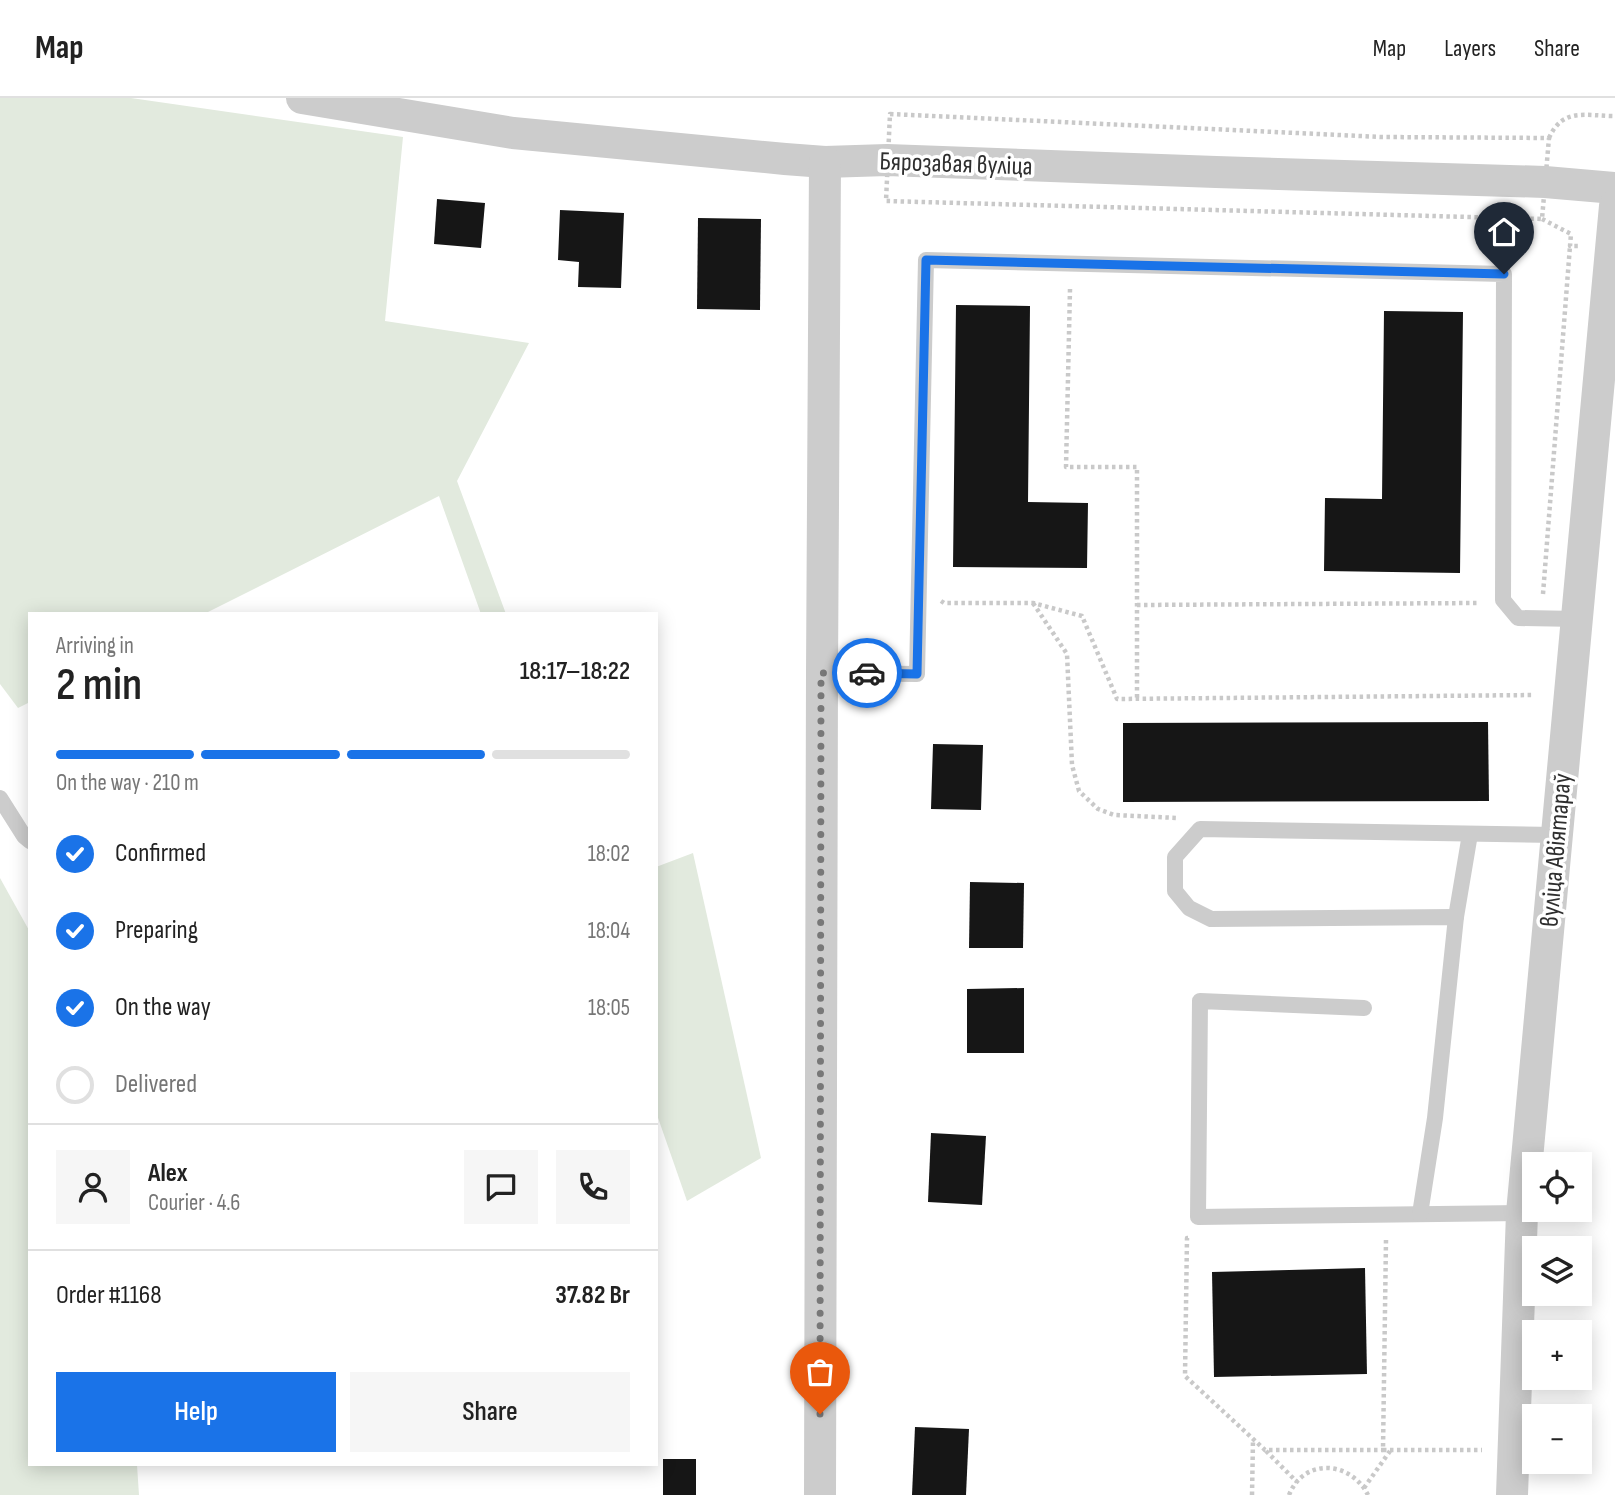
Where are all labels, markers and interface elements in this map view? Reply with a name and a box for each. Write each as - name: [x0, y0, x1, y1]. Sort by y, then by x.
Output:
- text: Map: [35, 28, 84, 68]
- text: Map: [1373, 34, 1406, 63]
- text: Layers: [1444, 34, 1496, 63]
- text: Share: [1534, 34, 1580, 63]
- street label: Бярозавая вуліца: [879, 146, 1033, 183]
- pin: [1474, 202, 1534, 274]
- icon: home: [1485, 213, 1523, 251]
- text: Arriving in: [56, 632, 134, 660]
- courier: [832, 638, 902, 708]
- icon: car: [848, 654, 886, 692]
- text: 18:17–18:22: [520, 656, 630, 687]
- text: 2 min: [56, 658, 142, 713]
- text: On the way · 210 m: [56, 769, 199, 797]
- street label: вуліца Авіятараў: [1534, 772, 1579, 928]
- icon: check: [56, 835, 94, 873]
- text: Confirmed: [115, 838, 206, 869]
- text: 18:02: [588, 840, 630, 868]
- icon: check: [56, 912, 94, 950]
- text: Preparing: [115, 915, 198, 946]
- text: 18:04: [588, 917, 630, 945]
- icon: check: [56, 989, 94, 1027]
- text: On the way: [115, 992, 211, 1023]
- text: 18:05: [588, 994, 630, 1022]
- text: Delivered: [115, 1069, 197, 1100]
- button: person: [56, 1150, 130, 1224]
- button: chat: [464, 1150, 538, 1224]
- button: phone: [556, 1150, 630, 1224]
- map controls: [1522, 1152, 1592, 1474]
- button: locate: [1522, 1152, 1592, 1222]
- text: Alex: [148, 1158, 188, 1189]
- text: Courier · 4.6: [148, 1189, 240, 1217]
- button: layers: [1522, 1236, 1592, 1306]
- text: Order #1168: [56, 1280, 162, 1311]
- text: 37.82 Br: [555, 1280, 630, 1311]
- button: +: [1522, 1320, 1592, 1390]
- pin: [790, 1342, 850, 1414]
- icon: bag: [801, 1353, 839, 1391]
- button: Help: [56, 1372, 336, 1452]
- button: Share: [350, 1372, 630, 1452]
- button: −: [1522, 1404, 1592, 1474]

